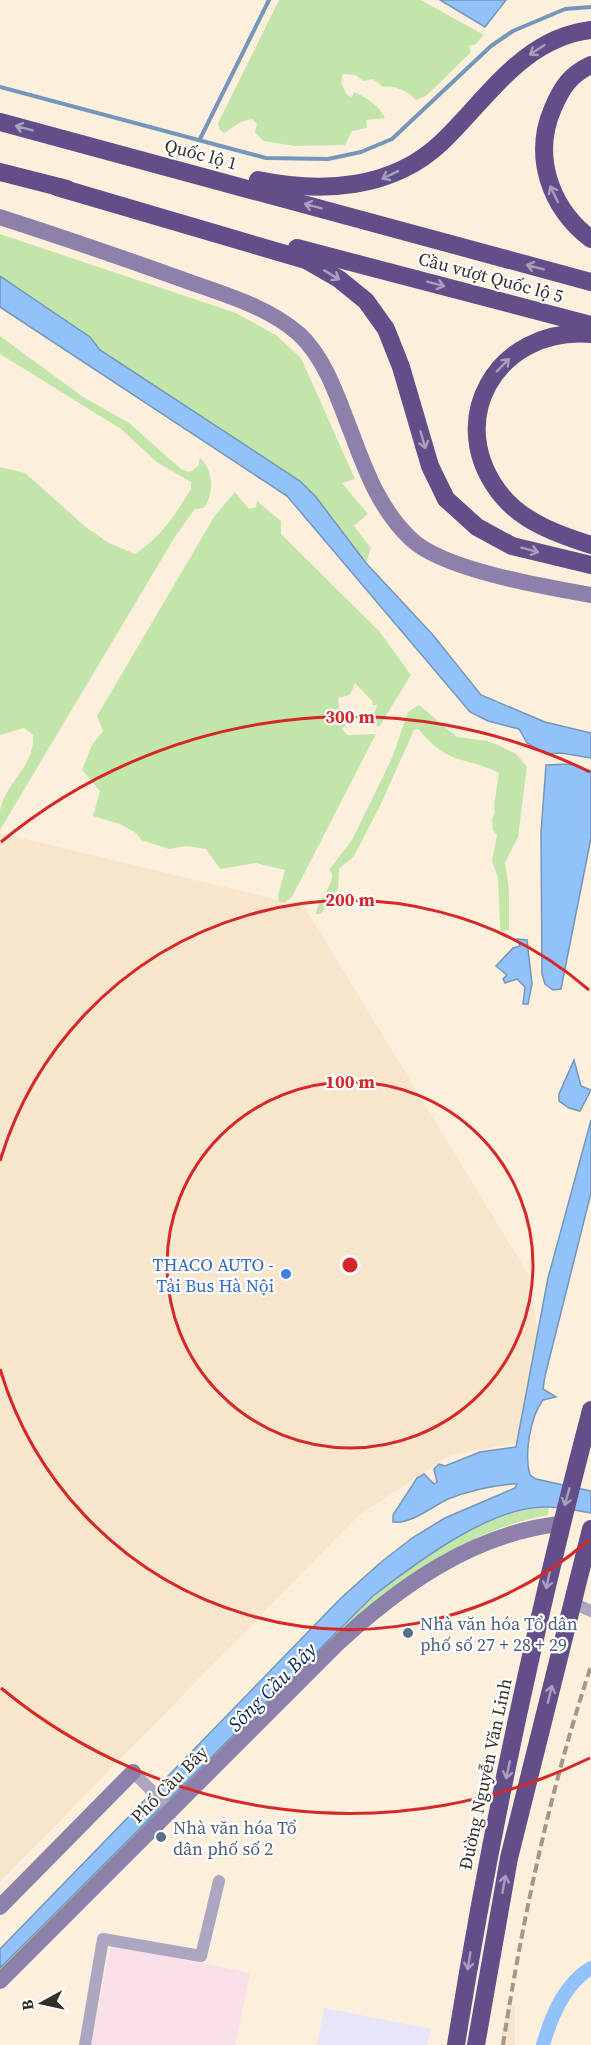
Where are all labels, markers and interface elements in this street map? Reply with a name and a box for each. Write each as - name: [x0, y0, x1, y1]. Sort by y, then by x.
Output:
- one-way arrow: [529, 44, 546, 56]
- one-way arrow: [14, 121, 33, 133]
- street label: Quốc lộ 1: [162, 132, 240, 176]
- one-way arrow: [381, 169, 399, 181]
- one-way arrow: [548, 186, 559, 204]
- one-way arrow: [304, 200, 323, 212]
- street label: Cầu vượt Quốc lộ 5: [416, 246, 566, 308]
- one-way arrow: [525, 261, 544, 272]
- one-way arrow: [323, 269, 340, 281]
- one-way arrow: [426, 278, 445, 290]
- one-way arrow: [495, 358, 510, 373]
- one-way arrow: [418, 431, 429, 450]
- one-way arrow: [520, 545, 539, 557]
- text: 300 m: [325, 704, 375, 729]
- text: 200 m: [325, 887, 375, 912]
- text: 100 m: [325, 1069, 375, 1094]
- place label: THACO AUTO - Tải Bus Hà Nội: [153, 1252, 274, 1298]
- centre of rings: [340, 1255, 360, 1275]
- marker: THACO AUTO - Tải Bus Hà Nội: [279, 1267, 293, 1281]
- one-way arrow: [561, 1487, 573, 1506]
- one-way arrow: [542, 1569, 553, 1589]
- place label: Nhà văn hóa Tổ dân phố số 27 + 28 + 29: [420, 1611, 578, 1657]
- marker: Nhà văn hóa Tổ dân phố số 27 + 28 + 29: [401, 1626, 415, 1640]
- water label: Sông Cầu Bây: [221, 1636, 323, 1738]
- street label: Đường Nguyễn Văn Linh: [452, 1676, 518, 1872]
- one-way arrow: [545, 1685, 557, 1704]
- street label: Phố Cầu Bây: [125, 1739, 214, 1828]
- one-way arrow: [502, 1760, 513, 1780]
- place label: Nhà văn hóa Tổ dân phố số 2: [173, 1815, 297, 1861]
- marker: Nhà văn hóa Tổ dân phố số 2: [154, 1830, 168, 1844]
- one-way arrow: [499, 1875, 510, 1894]
- one-way arrow: [463, 1951, 474, 1971]
- north arrow: [12, 1973, 72, 2033]
- text: B: [15, 1998, 39, 2012]

